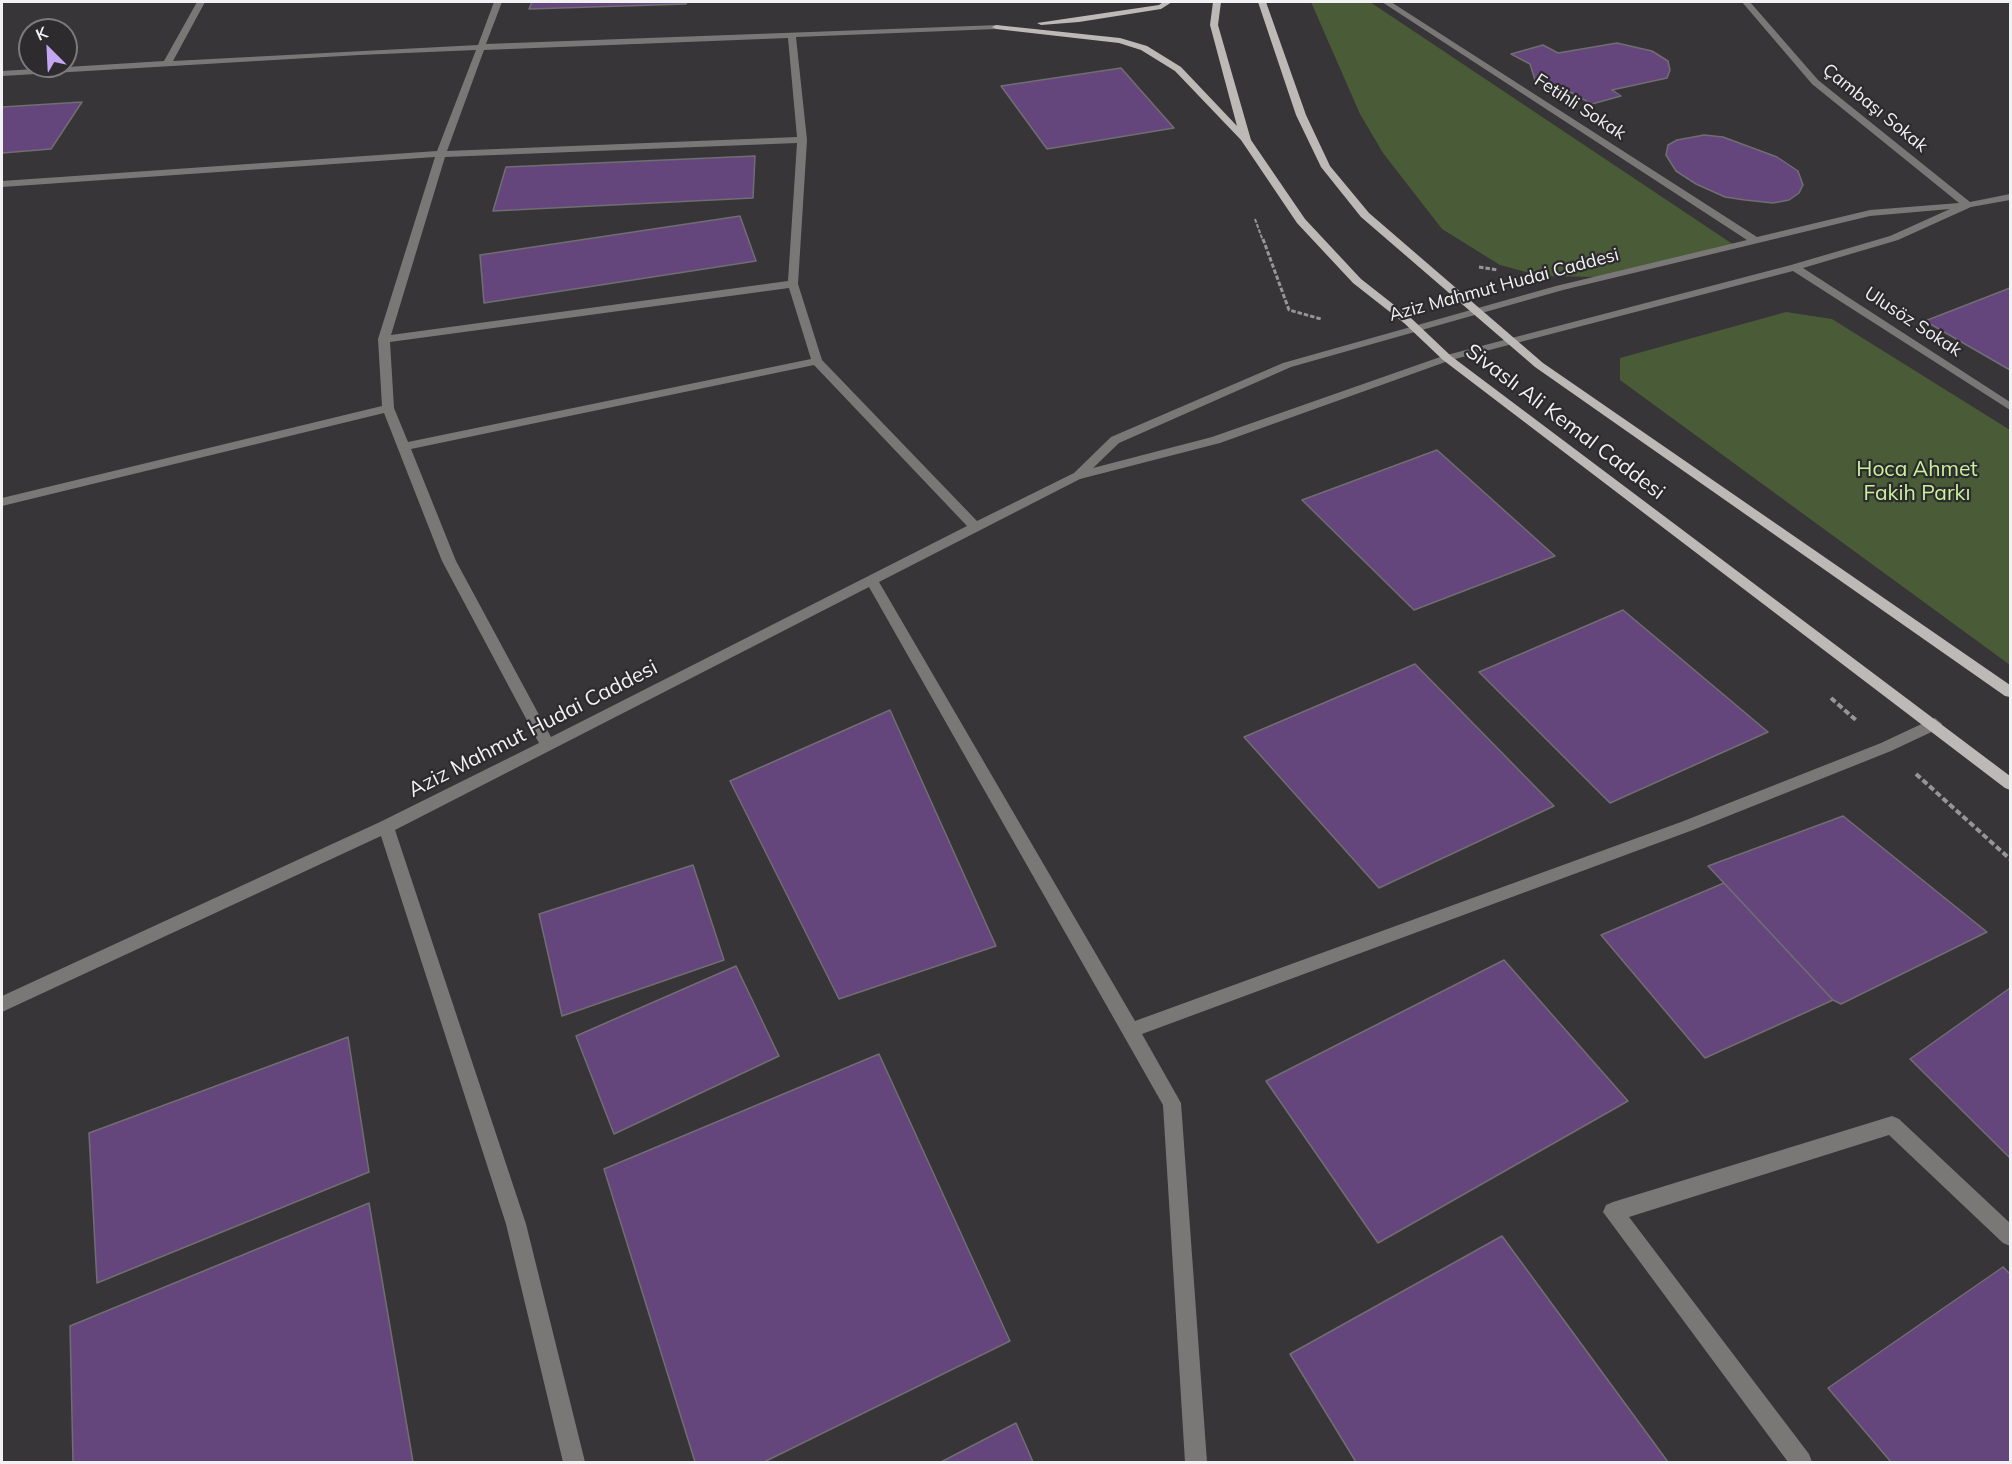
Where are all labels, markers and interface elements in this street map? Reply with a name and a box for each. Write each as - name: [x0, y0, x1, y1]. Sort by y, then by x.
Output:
- north arrow: [18, 18, 78, 78]
- text: K: [33, 22, 50, 45]
- street label: Çambaşı Sokak: [1818, 59, 1932, 157]
- street label: Fetihli Sokak: [1530, 69, 1630, 145]
- street label: Aziz Mahmut Hudai Caddesi: [1387, 244, 1621, 326]
- street label: Ulusöz Sokak: [1860, 283, 1966, 361]
- street label: Sivaslı Ali Kemal Caddesi: [1460, 339, 1670, 505]
- park label: Hoca Ahmet Fakih Parkı: [1856, 457, 1978, 507]
- street label: Aziz Mahmut Hudai Caddesi: [404, 655, 662, 803]

